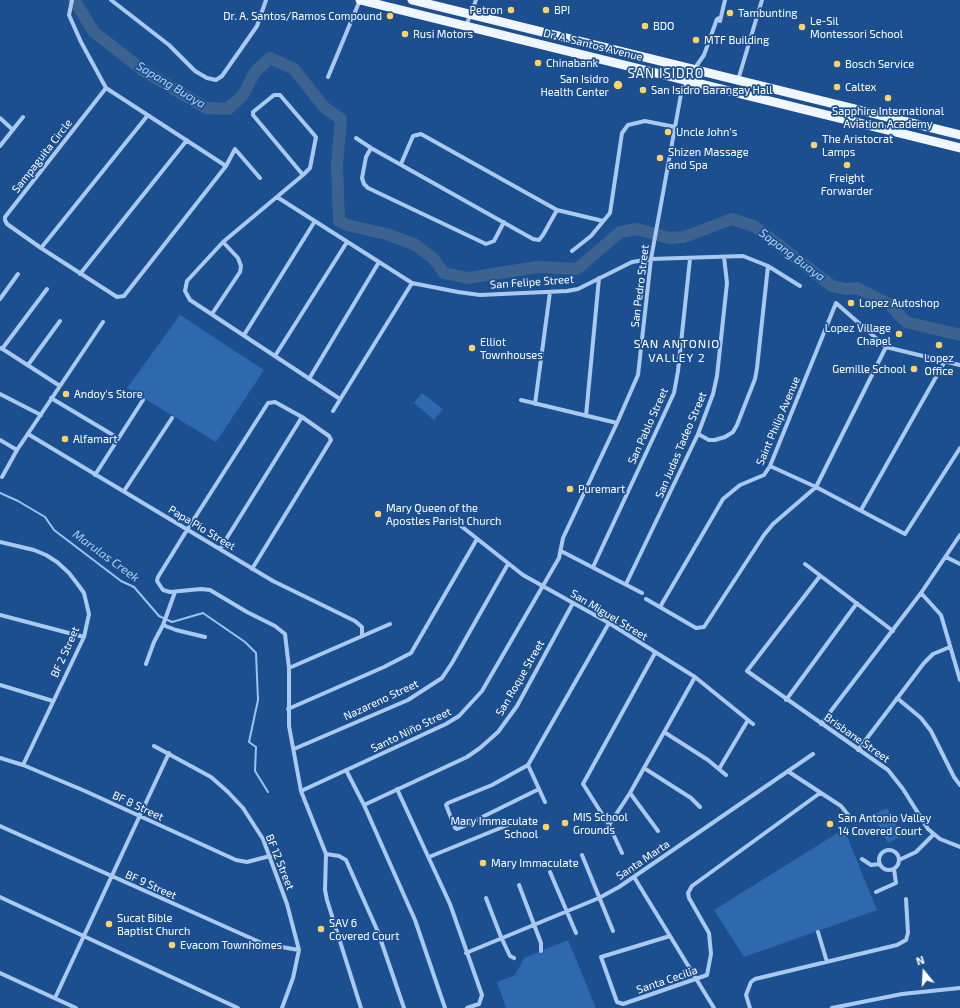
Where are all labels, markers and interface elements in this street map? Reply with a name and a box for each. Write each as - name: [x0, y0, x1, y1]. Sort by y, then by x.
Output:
- place label: Petron: [470, 3, 503, 17]
- place label: BPI: [554, 3, 570, 17]
- marker: Petron: [506, 5, 516, 15]
- marker: BPI: [541, 5, 551, 15]
- place label: Tambunting: [738, 6, 797, 20]
- marker: Tambunting: [725, 8, 735, 18]
- place label: Dr. A. Santos/Ramos Compound: [223, 9, 382, 23]
- marker: Dr. A. Santos/Ramos Compound: [385, 11, 395, 21]
- place label: Le-Sil Montessori School: [810, 14, 903, 40]
- place label: BDO: [653, 19, 674, 33]
- marker: BDO: [640, 21, 650, 31]
- marker: Le-Sil Montessori School: [797, 22, 807, 32]
- street label: Dr. A. Santos Avenue: [542, 26, 644, 64]
- place label: Rusi Motors: [413, 27, 473, 41]
- marker: Rusi Motors: [400, 29, 410, 39]
- place label: MTF Building: [704, 33, 769, 47]
- marker: MTF Building: [691, 35, 701, 45]
- place label: Chinabank: [546, 56, 598, 70]
- place label: Bosch Service: [845, 57, 914, 71]
- marker: Chinabank: [533, 58, 543, 68]
- water label: Sapang Buaya: [134, 59, 208, 111]
- marker: Bosch Service: [832, 59, 842, 69]
- district label: SAN ISIDRO: [628, 66, 704, 82]
- place label: San Isidro Health Center: [540, 72, 609, 98]
- marker: San Isidro Health Center: [612, 79, 624, 91]
- place label: Caltex: [845, 80, 876, 94]
- marker: Caltex: [832, 82, 842, 92]
- place label: San Isidro Barangay Hall: [651, 83, 773, 97]
- marker: San Isidro Barangay Hall: [638, 85, 648, 95]
- marker: Sapphire International Aviation Academy: [883, 93, 893, 103]
- place label: Sapphire International Aviation Academy: [832, 104, 944, 130]
- street label: Sampaguita Circle: [9, 117, 75, 195]
- place label: Uncle John's: [676, 125, 737, 139]
- marker: Uncle John's: [663, 127, 673, 137]
- place label: The Aristocrat Lamps: [822, 132, 893, 158]
- marker: The Aristocrat Lamps: [809, 140, 819, 150]
- place label: Shizen Massage and Spa: [668, 145, 749, 171]
- marker: Shizen Massage and Spa: [655, 153, 665, 163]
- marker: Freight Forwarder: [842, 160, 852, 170]
- place label: Freight Forwarder: [821, 171, 873, 197]
- water label: Sapang Buaya: [756, 226, 828, 284]
- street label: San Pedro Street: [628, 244, 652, 328]
- street label: San Felipe Street: [490, 272, 574, 292]
- place label: Lopez Autoshop: [859, 296, 939, 310]
- marker: Lopez Autoshop: [846, 298, 856, 308]
- place label: Lopez Village Chapel: [825, 321, 891, 347]
- marker: Lopez Village Chapel: [894, 329, 904, 339]
- place label: Elliot Townhouses: [480, 335, 543, 361]
- district label: SAN ANTONIO VALLEY 2: [634, 337, 720, 365]
- marker: Lopez Office: [934, 340, 944, 350]
- marker: Elliot Townhouses: [467, 343, 477, 353]
- place label: Lopez Office: [924, 351, 954, 377]
- place label: Gemille School: [832, 362, 906, 376]
- marker: Gemille School: [909, 364, 919, 374]
- street label: Saint Philip Avenue: [753, 375, 803, 467]
- street label: San Pablo Street: [625, 386, 671, 466]
- place label: Andoy's Store: [74, 387, 143, 401]
- marker: Andoy's Store: [61, 389, 71, 399]
- street label: San Judas Tadeo Street: [653, 390, 709, 500]
- place label: Alfamart: [73, 432, 118, 446]
- marker: Alfamart: [60, 434, 70, 444]
- place label: Puremart: [578, 482, 625, 496]
- marker: Puremart: [565, 484, 575, 494]
- place label: Mary Queen of the Apostles Parish Church: [386, 501, 501, 527]
- street label: Papa Pio Street: [166, 503, 238, 553]
- marker: Mary Queen of the Apostles Parish Church: [373, 509, 383, 519]
- water label: Marulas Creek: [70, 527, 142, 585]
- street label: San Miguel Street: [568, 587, 650, 643]
- street label: BF 2 Street: [48, 624, 82, 680]
- street label: San Roque Street: [493, 638, 547, 718]
- street label: Nazareno Street: [341, 677, 421, 723]
- street label: Santo Niño Street: [369, 705, 453, 755]
- street label: Brisbane Street: [822, 710, 892, 766]
- street label: BF 8 Street: [110, 788, 166, 824]
- place label: MIS School Grounds: [573, 810, 628, 836]
- place label: San Antonio Valley 14 Covered Court: [838, 811, 931, 837]
- place label: Mary Immaculate School: [450, 814, 538, 840]
- marker: MIS School Grounds: [560, 818, 570, 828]
- marker: San Antonio Valley 14 Covered Court: [825, 819, 835, 829]
- marker: Mary Immaculate School: [541, 822, 551, 832]
- street label: BF 12 Street: [263, 832, 297, 892]
- street label: Santa Marta: [614, 837, 672, 883]
- place label: Mary Immaculate: [491, 856, 579, 870]
- marker: Mary Immaculate: [478, 858, 488, 868]
- street label: BF 9 Street: [123, 868, 179, 902]
- place label: Sucat Bible Baptist Church: [117, 911, 190, 937]
- place label: SAV 6 Covered Court: [329, 916, 399, 942]
- marker: Sucat Bible Baptist Church: [104, 919, 114, 929]
- marker: SAV 6 Covered Court: [316, 924, 326, 934]
- place label: Evacom Townhomes: [180, 938, 282, 952]
- marker: Evacom Townhomes: [167, 940, 177, 950]
- north arrow: [904, 952, 944, 992]
- text: N: [914, 953, 926, 968]
- street label: Santa Cecilia: [635, 963, 699, 997]

